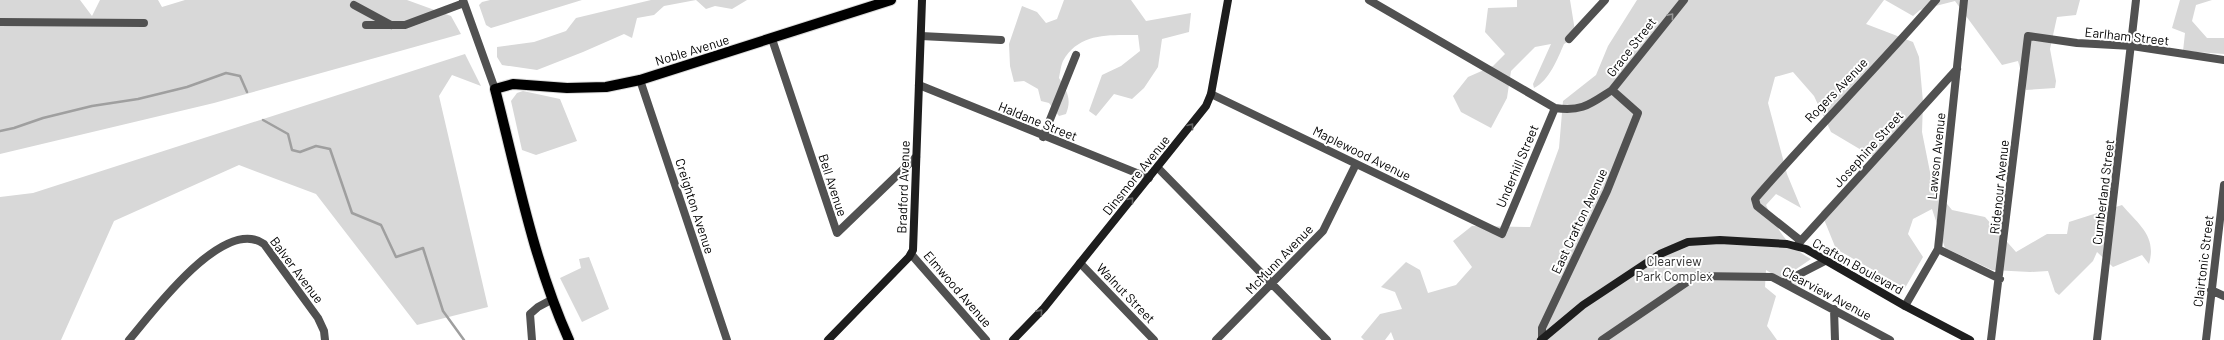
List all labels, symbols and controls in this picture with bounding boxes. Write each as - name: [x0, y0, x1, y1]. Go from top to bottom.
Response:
- one-way arrow: [1666, 13, 1673, 20]
- street label: Grace Street: [1603, 14, 1659, 80]
- street label: Earlham Street: [2084, 24, 2170, 48]
- street label: Noble Avenue: [653, 31, 731, 69]
- street label: Rogers Avenue: [1801, 54, 1871, 126]
- street label: Haldane Street: [996, 98, 1080, 144]
- street label: Josephine Street: [1830, 108, 1906, 190]
- street label: Lawson Avenue: [1923, 112, 1949, 200]
- street label: Maplewood Avenue: [1310, 122, 1414, 184]
- street label: Underhill Street: [1492, 122, 1542, 210]
- one-way arrow: [1186, 124, 1193, 131]
- street label: Dinsmore Avenue: [1099, 132, 1173, 218]
- street label: Cumberland Street: [2089, 138, 2117, 246]
- street label: Ridenour Avenue: [1986, 139, 2012, 235]
- street label: Bradford Avenue: [893, 140, 913, 234]
- street label: Bell Avenue: [815, 152, 851, 218]
- street label: Creighton Avenue: [672, 156, 718, 256]
- street label: East Crafton Avenue: [1548, 166, 1610, 276]
- one-way arrow: [1127, 198, 1134, 205]
- street label: Clairtonic Street: [2189, 214, 2217, 308]
- street label: McMunn Avenue: [1242, 221, 1316, 297]
- street label: Balver Avenue: [267, 234, 327, 307]
- street label: Crafton Boulevard: [1810, 234, 1906, 298]
- street label: Elmwood Avenue: [921, 248, 996, 330]
- park label: Clearview Park Complex: [1636, 253, 1712, 284]
- street label: Walnut Street: [1093, 260, 1159, 326]
- street label: Clearview Avenue: [1780, 263, 1875, 323]
- one-way arrow: [1035, 309, 1043, 317]

